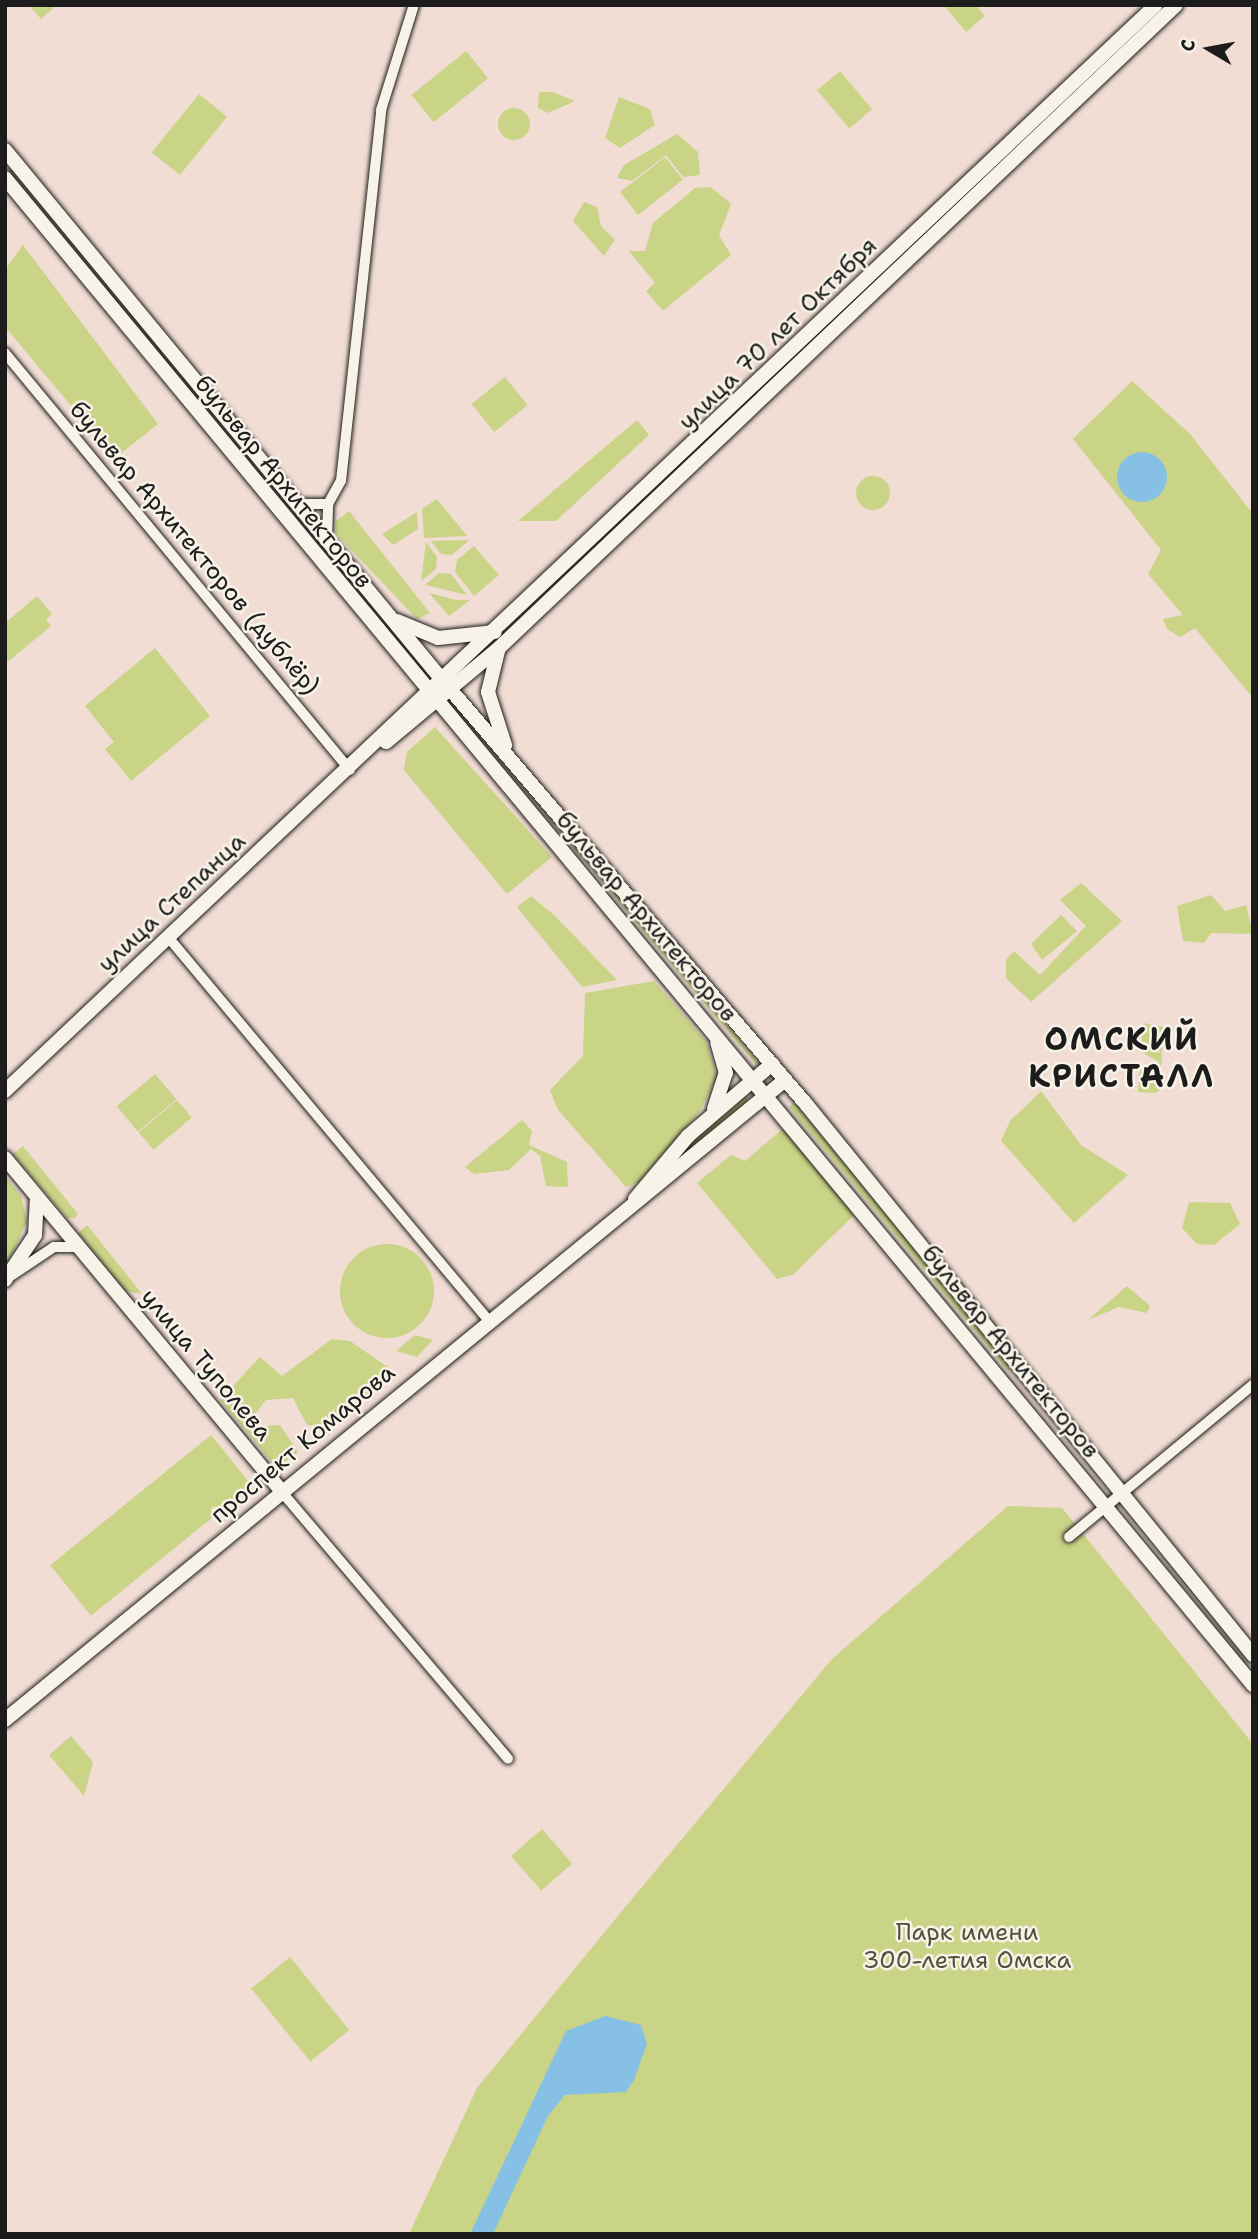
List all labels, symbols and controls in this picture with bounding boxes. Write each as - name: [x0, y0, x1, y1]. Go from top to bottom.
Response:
- north arrow: [1174, 14, 1244, 84]
- text: С: [1175, 37, 1201, 53]
- street label: улица 70 лет Октября: [673, 232, 883, 436]
- street label: бульвар Архитекторов: [188, 370, 378, 594]
- street label: бульвар Архитекторов (дублёр): [63, 396, 325, 700]
- street label: бульвар Архитекторов: [550, 806, 742, 1028]
- street label: улица Степанца: [92, 827, 252, 979]
- district label: ОМСКИЙ КРИСТАЛЛ: [1029, 1021, 1215, 1096]
- street label: бульвар Архитекторов: [915, 1240, 1105, 1464]
- street label: улица Туполева: [134, 1283, 278, 1447]
- street label: проспект Комарова: [205, 1358, 401, 1530]
- park label: Парк имени 300-летия Омска: [863, 1919, 1071, 1975]

